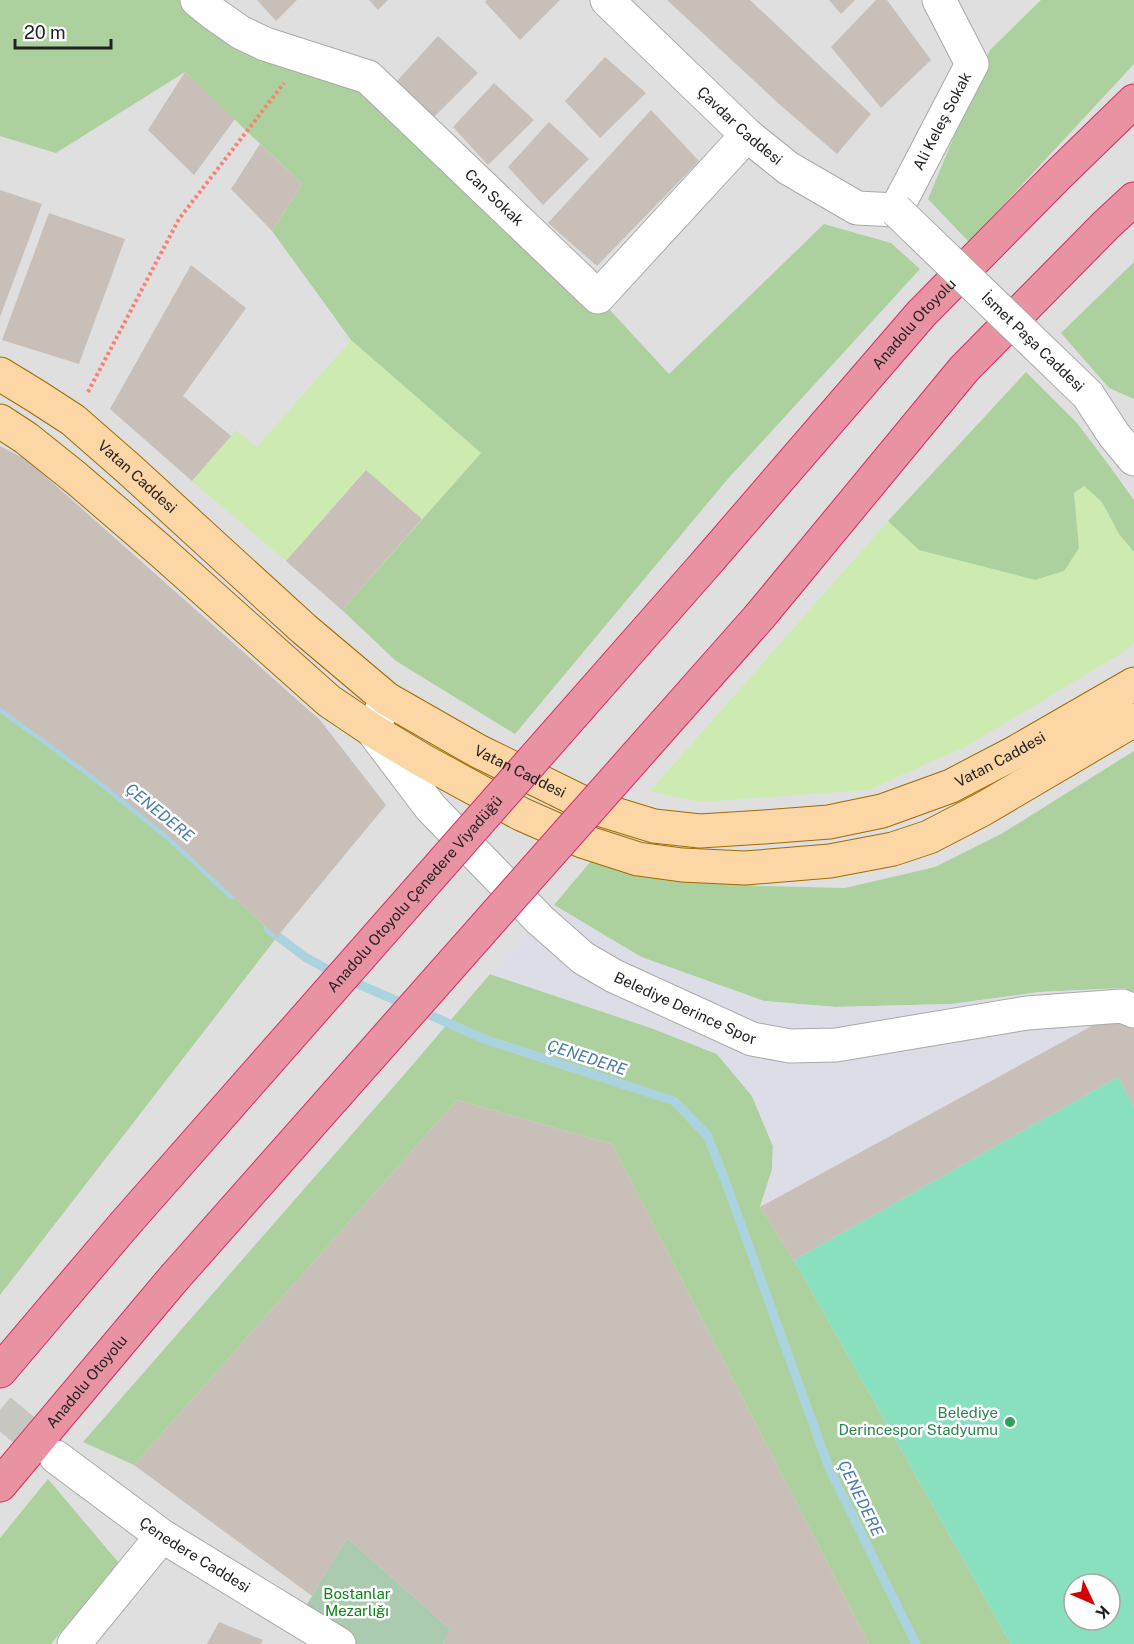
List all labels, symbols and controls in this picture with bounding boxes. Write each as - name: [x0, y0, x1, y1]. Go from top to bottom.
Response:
- scale bar: [15, 12, 111, 50]
- text: 20 m: [24, 22, 66, 43]
- street label: Ali Keleş Sokak: [909, 69, 974, 173]
- street label: Çavdar Caddesi: [694, 83, 786, 168]
- street label: Can Sokak: [462, 165, 527, 229]
- street label: Anadolu Otoyolu: [868, 275, 959, 372]
- street label: İsmet Paşa Caddesi: [978, 287, 1088, 395]
- street label: Vatan Caddesi: [95, 437, 180, 516]
- street label: Vatan Caddesi: [952, 728, 1048, 790]
- street label: Vatan Caddesi: [472, 742, 569, 801]
- water label: ÇENEDERE: [122, 779, 198, 846]
- street label: Anadolu Otoyolu Çenedere Viyadüğü: [324, 792, 506, 996]
- street label: Belediye Derince Spor: [611, 968, 758, 1048]
- water label: ÇENEDERE: [545, 1036, 629, 1079]
- street label: Anadolu Otoyolu: [43, 1331, 130, 1431]
- place label: Belediye Derincespor Stadyumu: [838, 1404, 998, 1438]
- marker: Belediye Derincespor Stadyumu: [1003, 1415, 1017, 1429]
- water label: ÇENEDERE: [834, 1457, 887, 1540]
- street label: Çenedere Caddesi: [136, 1513, 253, 1596]
- north arrow: [1062, 1572, 1122, 1632]
- park label: Bostanlar Mezarlığı: [323, 1585, 391, 1619]
- text: K: [1091, 1601, 1113, 1623]

